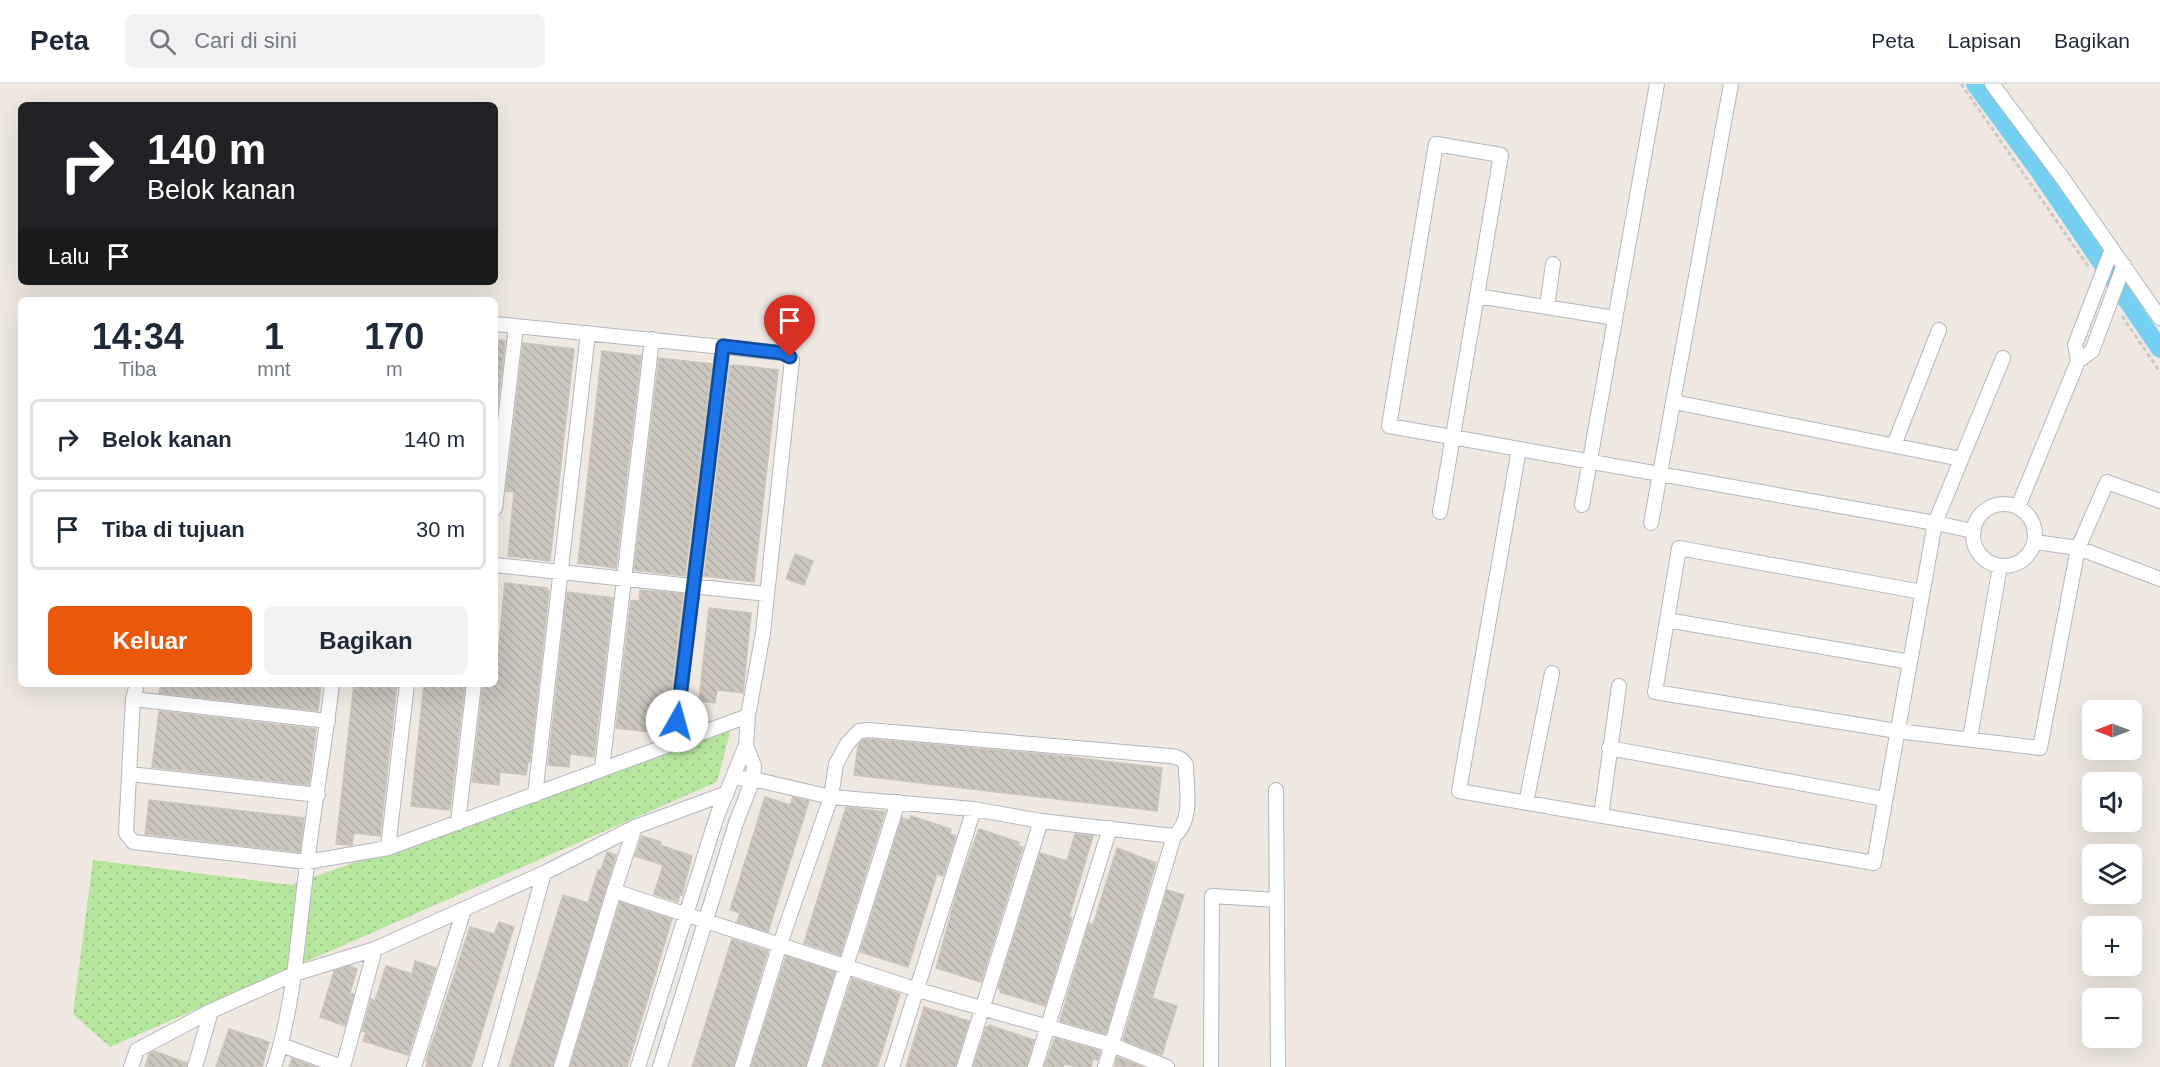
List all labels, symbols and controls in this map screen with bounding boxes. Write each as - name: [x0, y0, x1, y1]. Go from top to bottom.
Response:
- search box: [125, 14, 545, 68]
- text: Peta: [30, 25, 89, 56]
- icon: search: [146, 25, 179, 58]
- text: Cari di sini: [194, 28, 297, 53]
- text: Peta: [1871, 29, 1915, 52]
- text: Lapisan: [1948, 29, 2021, 52]
- text: Bagikan: [2054, 29, 2130, 52]
- icon: right: [48, 126, 126, 204]
- text: 140 m: [147, 126, 266, 173]
- text: Belok kanan: [147, 175, 296, 205]
- icon: arrive: [102, 240, 135, 273]
- text: Lalu: [48, 244, 90, 269]
- pin: [764, 295, 815, 357]
- icon: arrive: [773, 304, 806, 337]
- text: 14:34: [92, 316, 184, 357]
- text: 1: [264, 316, 284, 357]
- text: 170: [364, 316, 424, 357]
- text: Tiba: [119, 358, 157, 380]
- text: mnt: [257, 358, 291, 380]
- text: m: [386, 358, 403, 380]
- icon: right: [51, 423, 84, 456]
- text: Belok kanan: [102, 427, 232, 452]
- text: 140 m: [404, 427, 465, 452]
- icon: arrive: [51, 513, 84, 546]
- text: Tiba di tujuan: [102, 517, 245, 542]
- text: 30 m: [416, 517, 465, 542]
- button: Keluar: [48, 606, 252, 675]
- button: Bagikan: [264, 606, 468, 675]
- position arrow: [645, 689, 709, 753]
- north arrow: [2082, 700, 2142, 760]
- map controls: [2082, 700, 2142, 1048]
- button: sound: [2082, 772, 2142, 832]
- button: layers: [2082, 844, 2142, 904]
- button: +: [2082, 916, 2142, 976]
- button: −: [2082, 988, 2142, 1048]

